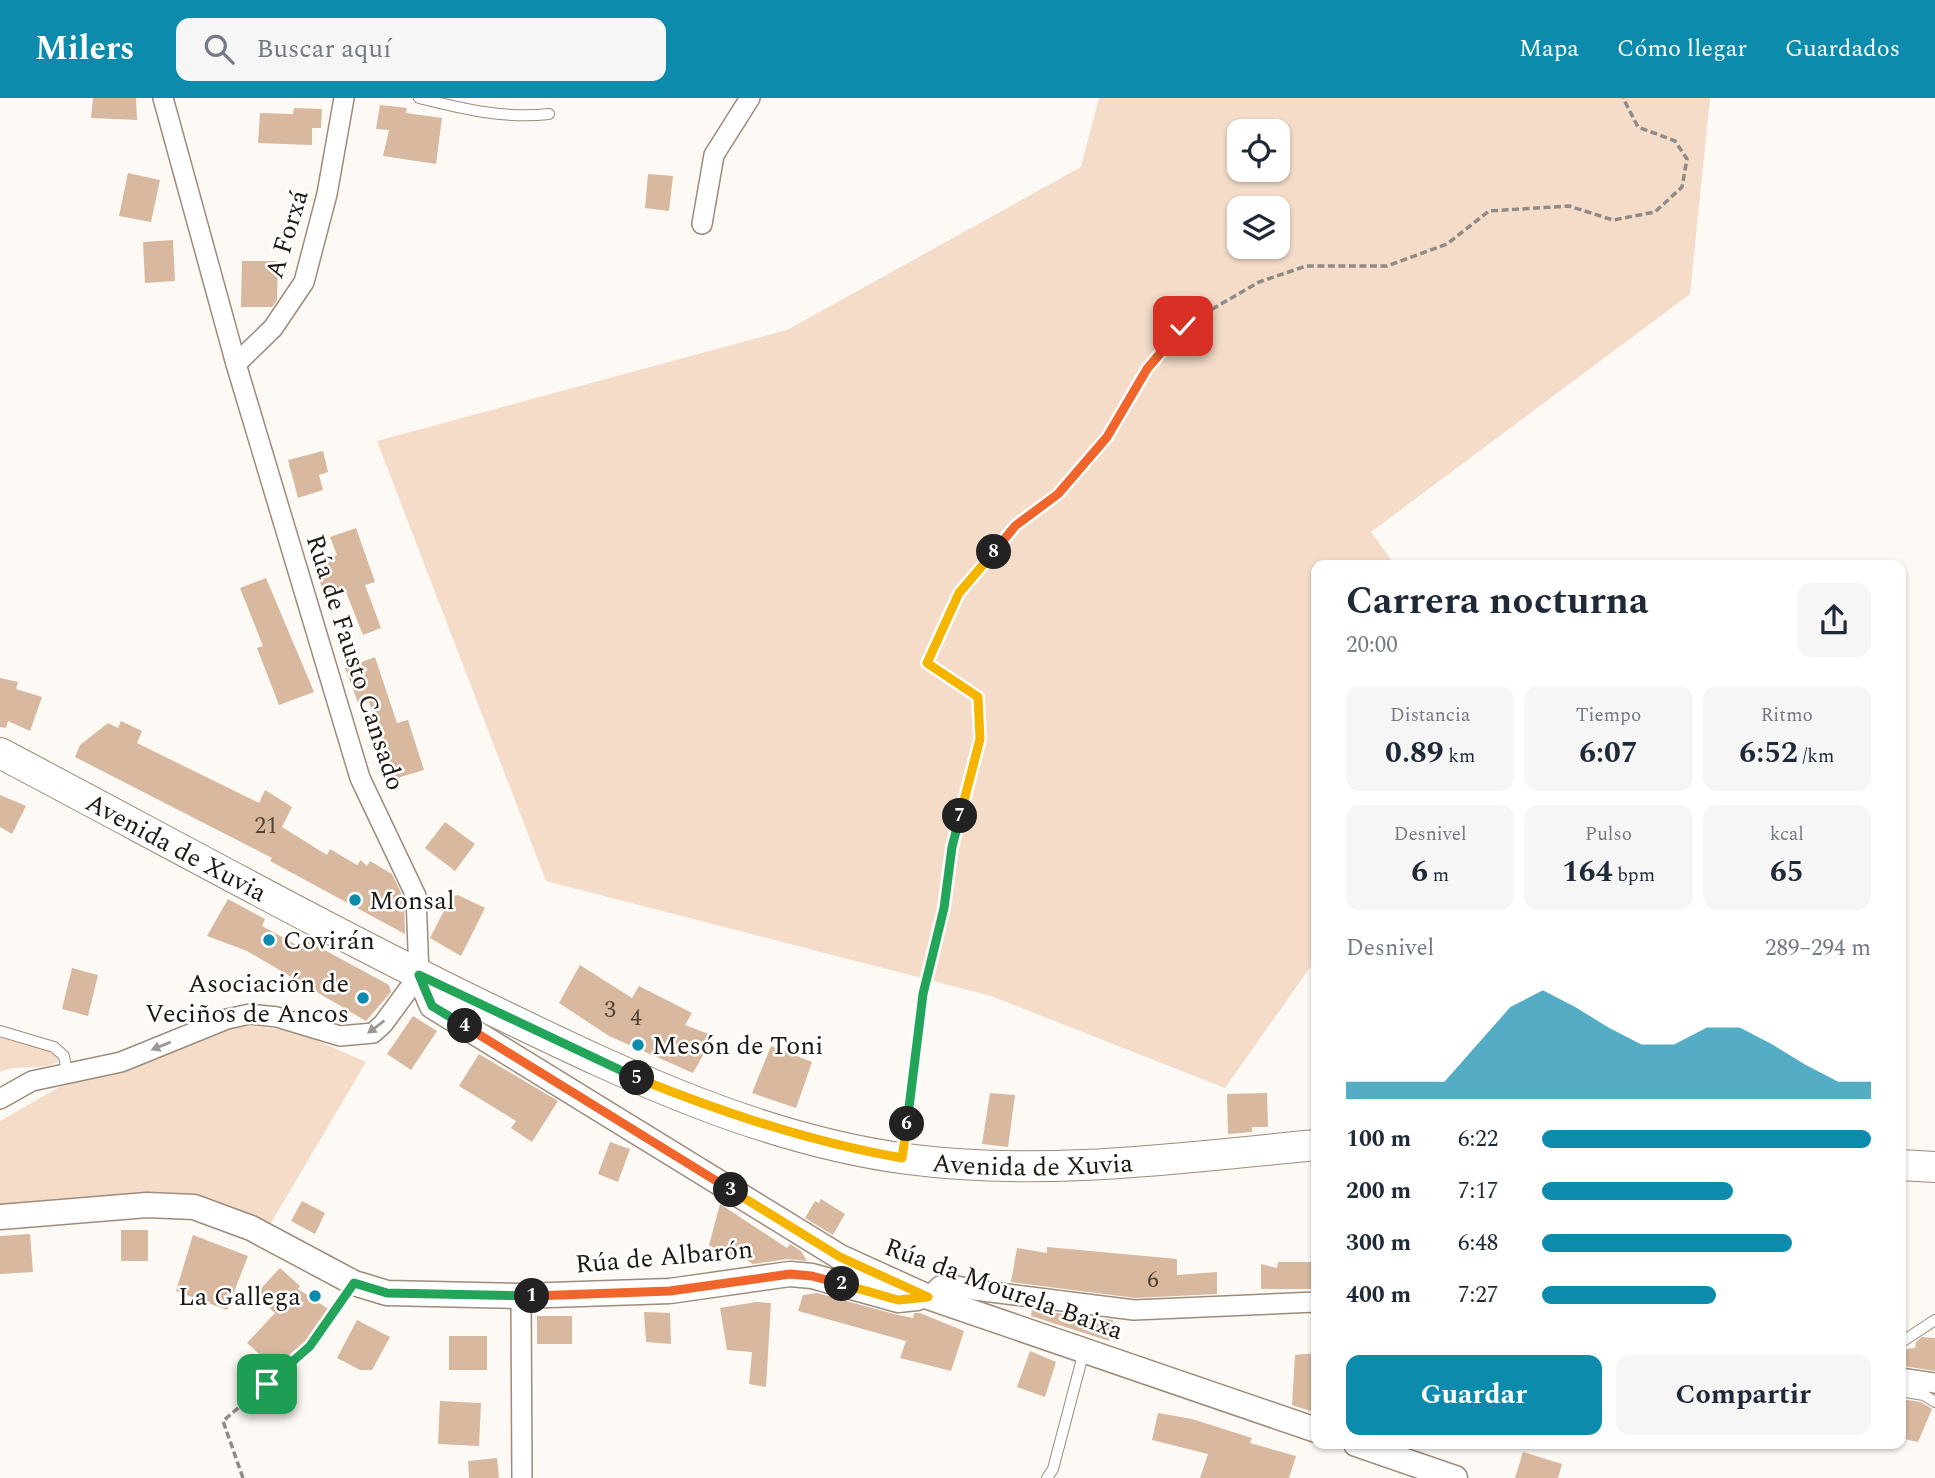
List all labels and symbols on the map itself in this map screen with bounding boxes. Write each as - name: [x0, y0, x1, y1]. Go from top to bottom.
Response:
- street label: A Forxá: [255, 185, 319, 284]
- pin: [1153, 296, 1213, 356]
- street label: Rúa de Fausto Cansado: [295, 529, 415, 796]
- pin: 8: [976, 534, 1012, 570]
- street label: Avenida de Xuvia: [78, 783, 274, 913]
- pin: 7: [942, 798, 978, 834]
- house number: 21: [255, 809, 278, 844]
- place label: Monsal: [369, 881, 455, 921]
- marker: Monsal: [347, 892, 363, 908]
- place label: Covirán: [283, 921, 375, 961]
- marker: Covirán: [261, 932, 277, 948]
- place label: Asociación de Veciños de Ancos: [145, 964, 349, 1034]
- marker: Asociación de Veciños de Ancos: [355, 990, 371, 1006]
- house number: 3: [604, 993, 616, 1028]
- house number: 4: [630, 1001, 642, 1036]
- pin: 4: [448, 1009, 482, 1044]
- one-way arrow: [368, 1020, 386, 1035]
- place label: Mesón de Toni: [652, 1026, 823, 1066]
- marker: Mesón de Toni: [630, 1037, 646, 1053]
- one-way arrow: [150, 1040, 171, 1051]
- pin: 5: [620, 1060, 654, 1096]
- pin: 6: [890, 1107, 925, 1142]
- street label: Avenida de Xuvia: [931, 1143, 1135, 1187]
- pin: 3: [714, 1172, 748, 1208]
- street label: Rúa da Mourela Baixa: [879, 1227, 1129, 1351]
- street label: Rúa de Albarón: [573, 1229, 755, 1285]
- house number: 6: [1147, 1263, 1159, 1298]
- pin: 2: [824, 1266, 860, 1302]
- place label: La Gallega: [178, 1277, 301, 1317]
- pin: 1: [514, 1278, 550, 1314]
- marker: La Gallega: [307, 1288, 323, 1304]
- pin: [237, 1354, 297, 1414]

